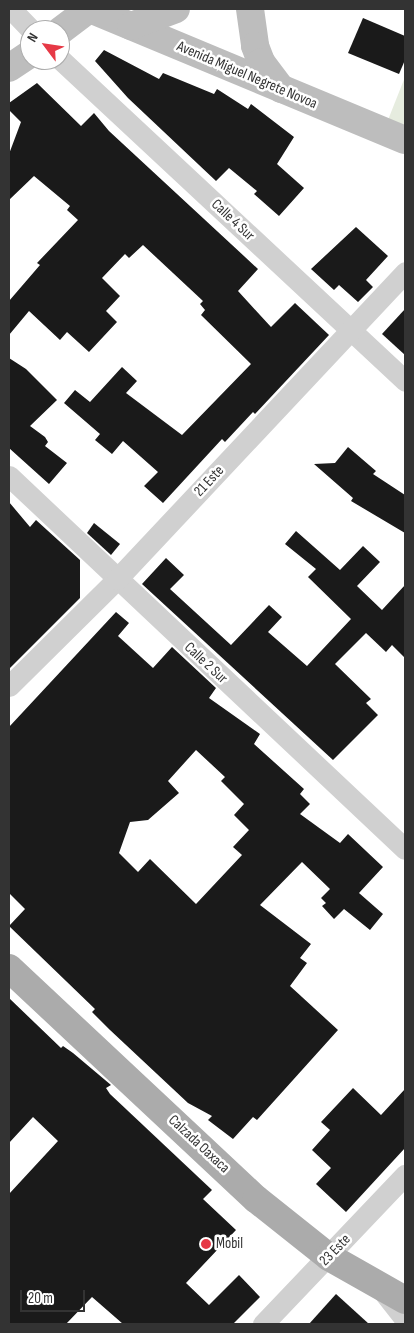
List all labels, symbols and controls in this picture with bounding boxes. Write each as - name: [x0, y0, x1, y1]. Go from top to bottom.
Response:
- north arrow: [20, 20, 70, 70]
- text: N: [23, 30, 42, 45]
- street label: Avenida Miguel Negrete Novoa: [174, 37, 320, 113]
- street label: Calle 4 Sur: [208, 196, 258, 244]
- street label: 21 Este: [190, 462, 228, 500]
- street label: Calle 2 Sur: [181, 639, 231, 687]
- street label: Calzada Oaxaca: [165, 1111, 233, 1177]
- street label: 23 Este: [316, 1230, 354, 1270]
- place label: Mobil: [216, 1235, 243, 1253]
- marker: Mobil: [200, 1238, 212, 1250]
- scale bar: [22, 1280, 88, 1312]
- text: 20 m: [28, 1289, 53, 1308]

